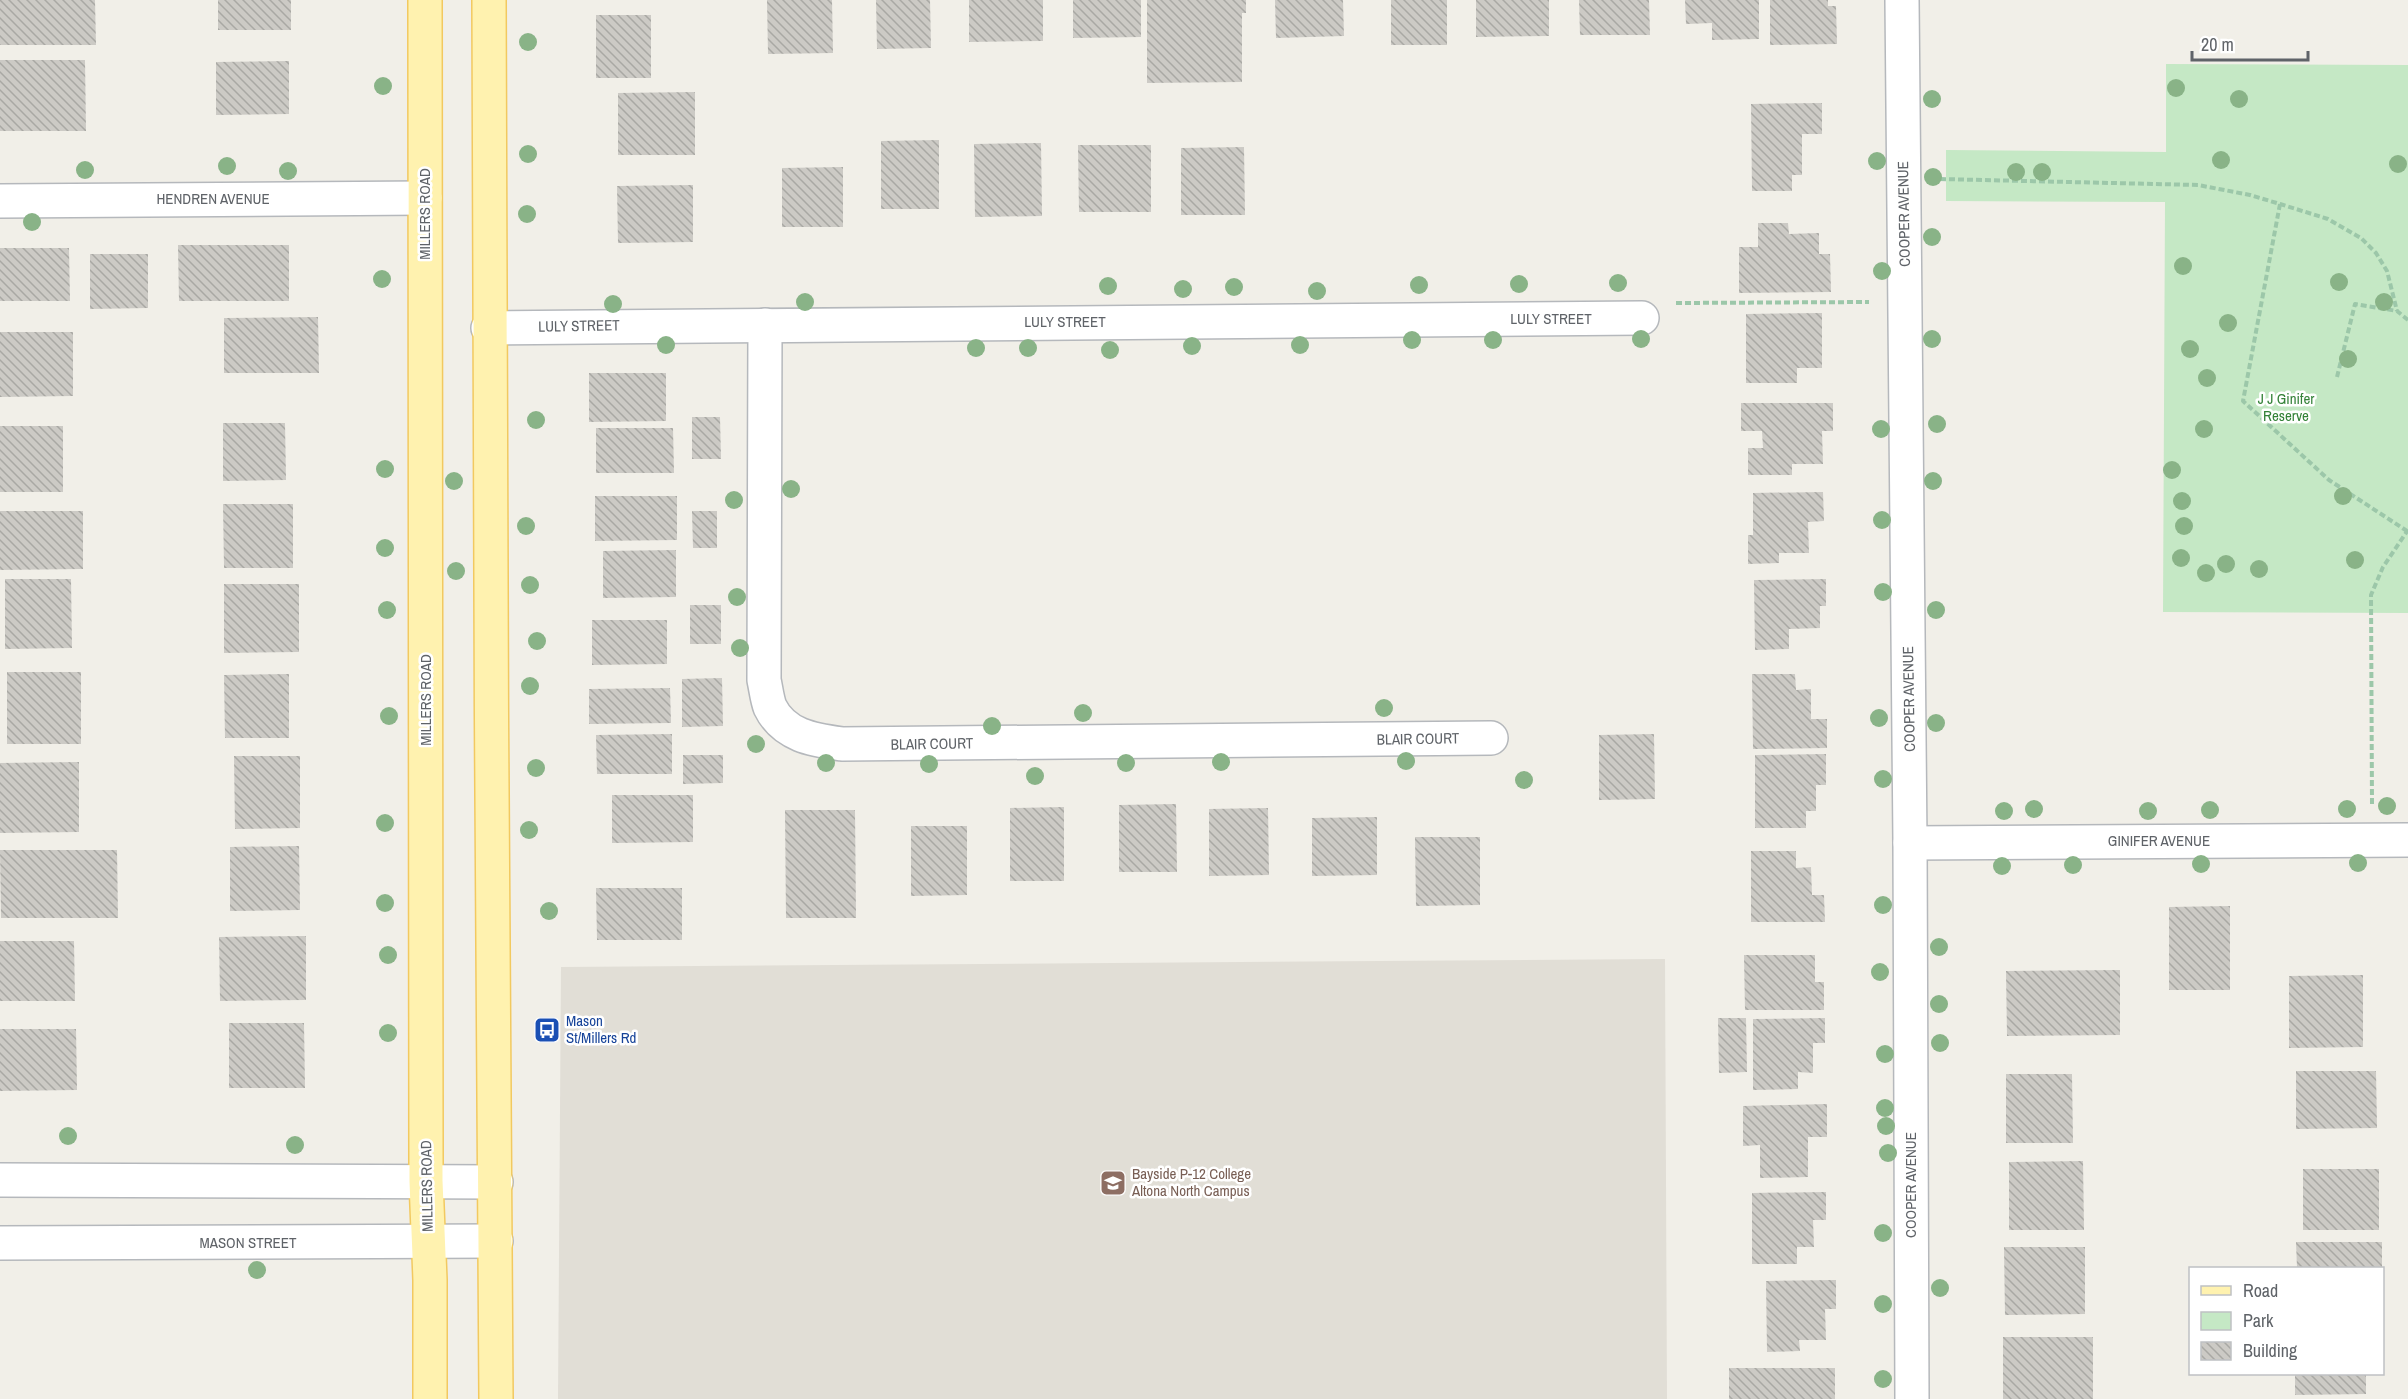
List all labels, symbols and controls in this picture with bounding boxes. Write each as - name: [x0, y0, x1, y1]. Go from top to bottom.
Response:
- scale bar: [2192, 24, 2308, 62]
- text: 20 m: [2201, 32, 2234, 57]
- street label: COOPER AVENUE: [1892, 161, 1915, 267]
- street label: MILLERS ROAD: [414, 168, 435, 260]
- street label: HENDREN AVENUE: [156, 188, 270, 209]
- street label: LULY STREET: [1510, 308, 1592, 329]
- street label: LULY STREET: [1024, 311, 1106, 332]
- street label: LULY STREET: [538, 314, 620, 337]
- park label: J J Ginifer Reserve: [2258, 388, 2314, 426]
- street label: COOPER AVENUE: [1897, 646, 1920, 752]
- street label: MILLERS ROAD: [415, 654, 436, 746]
- street label: BLAIR COURT: [1377, 727, 1460, 750]
- street label: BLAIR COURT: [891, 732, 974, 755]
- street label: GINIFER AVENUE: [2108, 830, 2210, 851]
- place label: Mason St/Millers Rd: [566, 1010, 636, 1048]
- bus stop icon: Mason St/Millers Rd: [532, 1015, 562, 1045]
- street label: COOPER AVENUE: [1900, 1132, 1921, 1238]
- street label: MILLERS ROAD: [415, 1140, 438, 1232]
- place label: Bayside P-12 College Altona North Campus: [1131, 1163, 1251, 1201]
- school or university icon: Bayside P-12 College Altona North Campus: [1098, 1168, 1128, 1198]
- street label: MASON STREET: [199, 1232, 297, 1253]
- legend: [2189, 1267, 2384, 1375]
- text: Road: [2243, 1278, 2278, 1303]
- text: Park: [2243, 1308, 2274, 1333]
- text: Building: [2243, 1338, 2298, 1363]

